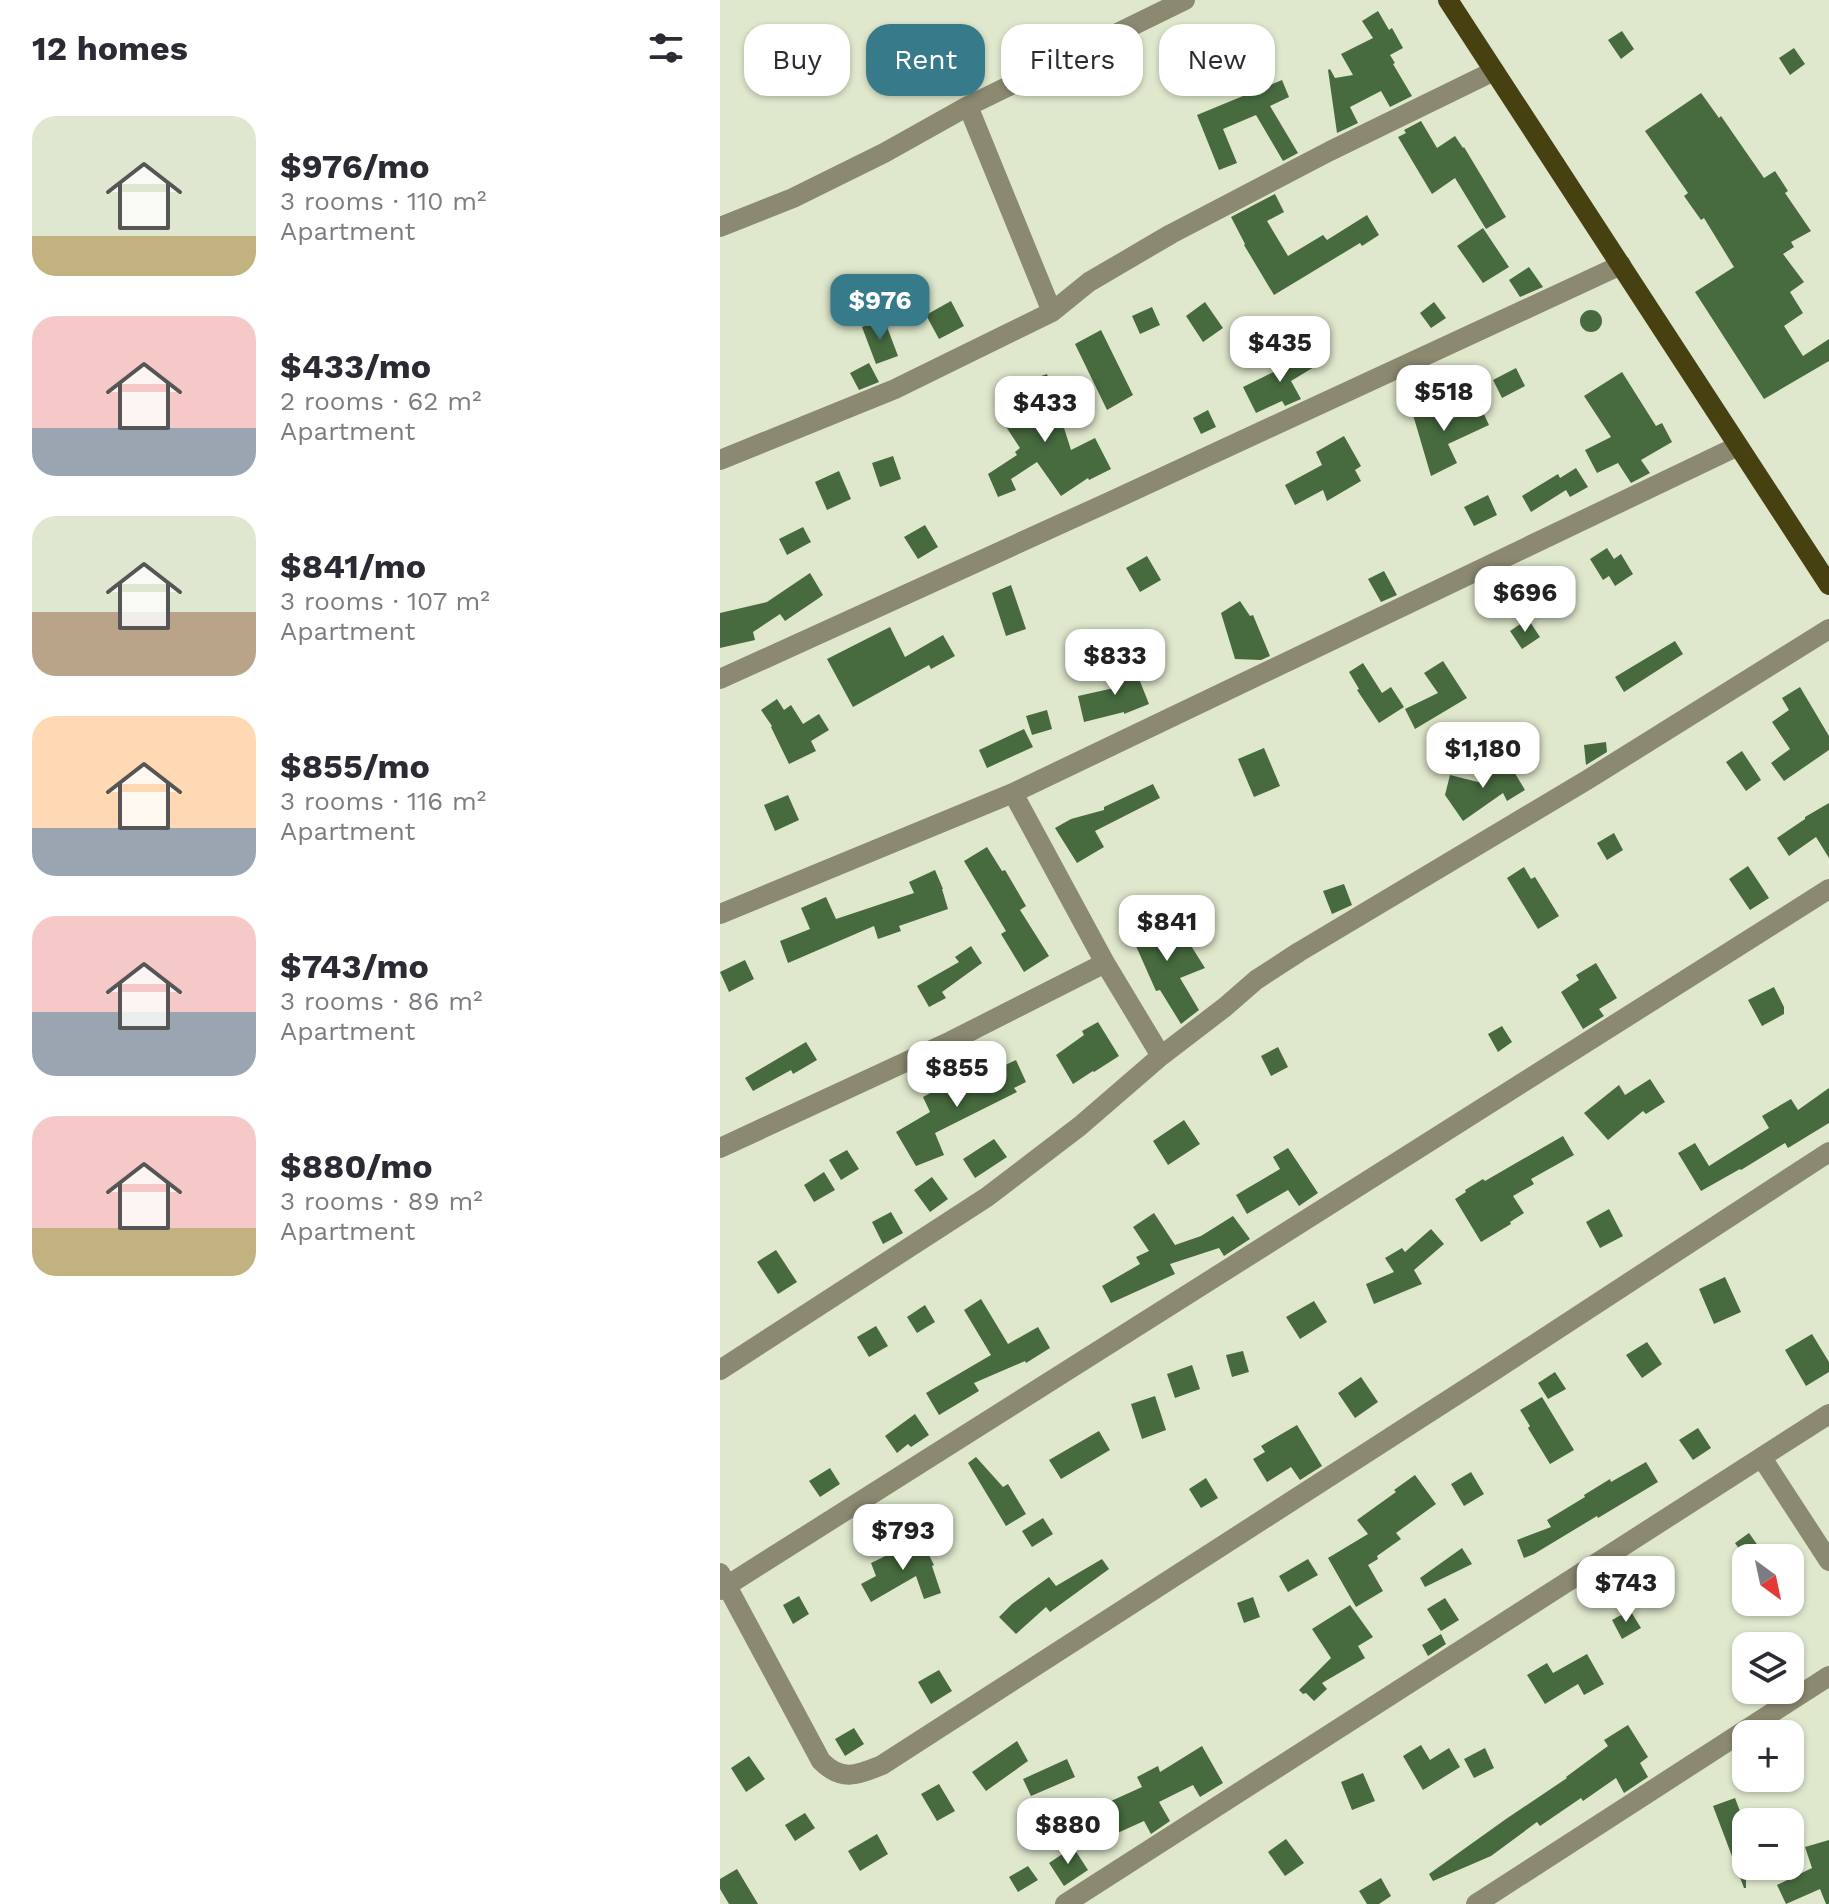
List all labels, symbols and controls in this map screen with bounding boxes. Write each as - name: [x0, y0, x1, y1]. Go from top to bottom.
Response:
- chip: Buy: [744, 24, 850, 96]
- chip: Rent: [866, 24, 985, 96]
- chip: Filters: [1001, 24, 1143, 96]
- chip: New: [1159, 24, 1275, 96]
- icon: filters: [644, 26, 688, 70]
- text: 12 homes: [32, 28, 188, 68]
- text: $976/mo: [280, 146, 430, 186]
- icon: home: [96, 148, 192, 244]
- text: 3 rooms · 110 m²: [280, 186, 487, 216]
- text: Apartment: [280, 216, 416, 246]
- pin: $976: [833, 274, 927, 342]
- text: $976: [848, 285, 912, 315]
- pin: $435: [1233, 316, 1327, 384]
- text: $435: [1248, 327, 1312, 357]
- text: $433/mo: [280, 346, 431, 386]
- icon: home: [96, 348, 192, 444]
- pin: $518: [1397, 365, 1491, 433]
- pin: $433: [998, 376, 1092, 444]
- text: $518: [1414, 376, 1474, 406]
- text: 2 rooms · 62 m²: [280, 386, 482, 416]
- text: $433: [1013, 387, 1077, 417]
- text: Apartment: [280, 416, 416, 446]
- text: $841/mo: [280, 546, 426, 586]
- icon: home: [96, 548, 192, 644]
- pin: $696: [1478, 566, 1572, 634]
- text: $696: [1493, 577, 1557, 607]
- text: 3 rooms · 107 m²: [280, 586, 490, 616]
- text: Apartment: [280, 616, 416, 646]
- pin: $833: [1068, 629, 1162, 697]
- text: $833: [1083, 640, 1147, 670]
- pin: $1,180: [1418, 722, 1548, 790]
- text: $1,180: [1444, 733, 1522, 763]
- text: $855/mo: [280, 746, 430, 786]
- icon: home: [96, 748, 192, 844]
- text: 3 rooms · 116 m²: [280, 786, 486, 816]
- text: Apartment: [280, 816, 416, 846]
- pin: $841: [1120, 895, 1214, 963]
- text: $841: [1137, 906, 1197, 936]
- text: $743/mo: [280, 946, 429, 986]
- icon: home: [96, 948, 192, 1044]
- text: 3 rooms · 86 m²: [280, 986, 482, 1016]
- text: Apartment: [280, 1016, 416, 1046]
- pin: $855: [910, 1041, 1004, 1109]
- text: $855: [925, 1052, 989, 1082]
- text: $880/mo: [280, 1146, 433, 1186]
- icon: home: [96, 1148, 192, 1244]
- text: 3 rooms · 89 m²: [280, 1186, 483, 1216]
- text: Apartment: [280, 1216, 416, 1246]
- pin: $793: [856, 1504, 950, 1572]
- text: $793: [871, 1515, 935, 1545]
- north arrow: [1732, 1544, 1804, 1616]
- map controls: [1732, 1544, 1804, 1880]
- pin: $743: [1579, 1556, 1673, 1624]
- text: $743: [1595, 1567, 1657, 1597]
- button: layers: [1732, 1632, 1804, 1704]
- button: +: [1732, 1720, 1804, 1792]
- pin: $880: [1021, 1798, 1115, 1866]
- button: −: [1732, 1808, 1804, 1880]
- text: $880: [1035, 1809, 1101, 1839]

